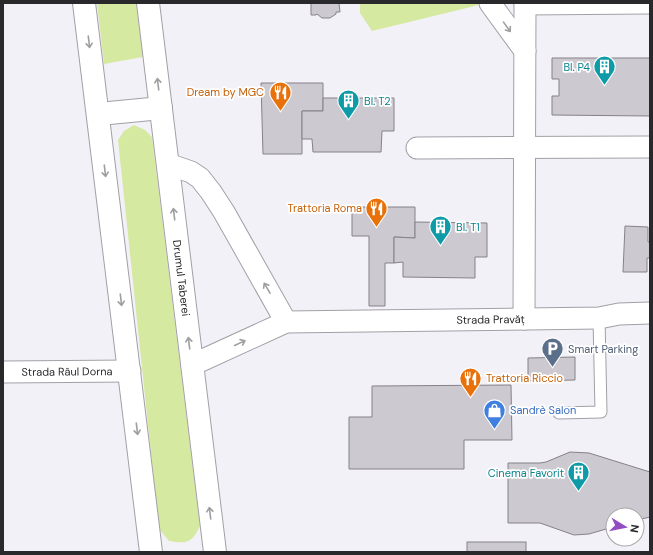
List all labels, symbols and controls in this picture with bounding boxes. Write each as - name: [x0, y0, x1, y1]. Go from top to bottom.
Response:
- one-way arrow: [503, 21, 512, 32]
- one-way arrow: [85, 35, 93, 48]
- building icon: Bl. P4: [592, 54, 618, 87]
- place label: Bl. P4: [563, 60, 590, 74]
- one-way arrow: [155, 78, 162, 91]
- restaurant icon: Dream by MGC: [267, 79, 293, 112]
- place label: Dream by MGC: [187, 85, 264, 99]
- building icon: Bl. T2: [335, 88, 361, 121]
- place label: Bl. T2: [364, 94, 391, 108]
- one-way arrow: [102, 164, 109, 177]
- restaurant icon: Trattoria Roma: [364, 195, 390, 228]
- place label: Trattoria Roma: [287, 201, 362, 215]
- one-way arrow: [170, 207, 178, 220]
- building icon: Bl. T1: [427, 214, 453, 247]
- place label: Bl. T1: [456, 220, 480, 234]
- street label: Drumul Taberei: [170, 239, 193, 317]
- one-way arrow: [262, 282, 270, 294]
- one-way arrow: [117, 293, 125, 306]
- street label: Strada Pravăț: [456, 312, 525, 327]
- parking icon: Smart Parking: [539, 336, 565, 369]
- one-way arrow: [186, 337, 193, 350]
- one-way arrow: [234, 339, 246, 346]
- place label: Smart Parking: [568, 342, 638, 356]
- street label: Strada Râul Dorna: [21, 364, 113, 379]
- restaurant icon: Trattoria Riccio: [458, 365, 484, 398]
- place label: Trattoria Riccio: [486, 371, 563, 385]
- shop icon: Sandrè Salon: [482, 397, 508, 430]
- place label: Sandrè Salon: [510, 403, 576, 417]
- one-way arrow: [133, 422, 141, 435]
- building icon: Cinema Favorit: [566, 460, 592, 493]
- place label: Cinema Favorit: [488, 466, 564, 480]
- one-way arrow: [206, 507, 214, 520]
- north arrow: [605, 507, 645, 547]
- text: N: [627, 524, 642, 534]

